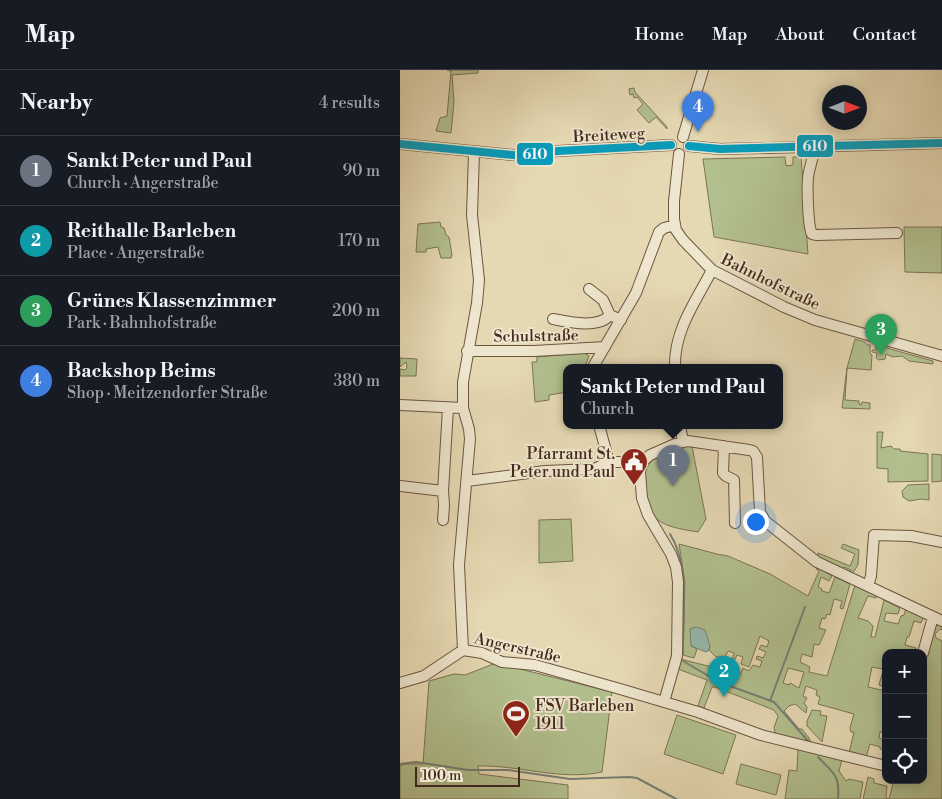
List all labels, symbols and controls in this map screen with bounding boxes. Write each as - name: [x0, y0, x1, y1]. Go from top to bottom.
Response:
- text: Map: [25, 20, 75, 50]
- text: Home: [635, 23, 684, 46]
- text: Map: [712, 23, 748, 46]
- text: About: [776, 23, 825, 46]
- text: Contact: [853, 23, 917, 46]
- north arrow: [822, 85, 867, 130]
- text: Nearby: [20, 90, 93, 116]
- pin: 4: [682, 91, 714, 132]
- text: 4 results: [319, 93, 380, 113]
- street label: Breiteweg: [572, 123, 646, 147]
- line badge: 610: [796, 134, 834, 158]
- text: 610: [803, 138, 827, 156]
- line badge: 610: [516, 142, 554, 166]
- text: 610: [523, 146, 547, 164]
- text: Sankt Peter und Paul: [67, 149, 252, 173]
- text: 1: [32, 161, 40, 181]
- text: 90 m: [342, 161, 380, 181]
- text: Church · Angerstraße: [67, 173, 219, 193]
- text: Reithalle Barleben: [67, 219, 236, 243]
- text: 2: [31, 231, 41, 251]
- text: 170 m: [338, 231, 380, 251]
- text: Place · Angerstraße: [67, 243, 205, 263]
- street label: Bahnhofstraße: [717, 249, 823, 314]
- text: Grünes Klassenzimmer: [67, 289, 276, 313]
- text: 3: [31, 301, 41, 321]
- text: 200 m: [332, 301, 380, 321]
- text: Park · Bahnhofstraße: [67, 313, 217, 333]
- pin: 3: [865, 314, 897, 355]
- street label: Schulstraße: [493, 325, 579, 347]
- text: Backshop Beims: [67, 359, 216, 383]
- popup: [563, 364, 783, 429]
- text: 4: [31, 371, 41, 391]
- text: 380 m: [333, 371, 380, 391]
- text: Sankt Peter und Paul: [580, 375, 766, 399]
- text: Shop · Meitzendorfer Straße: [67, 383, 267, 403]
- text: Church: [580, 399, 634, 419]
- place label: Pfarramt St. Peter und Paul: [510, 444, 615, 482]
- pin: 1: [657, 445, 689, 486]
- public building icon: Pfarramt St. Peter und Paul: [619, 447, 649, 486]
- your location: [743, 509, 769, 535]
- street label: Angerstraße: [471, 628, 563, 668]
- map controls: [882, 649, 927, 784]
- button: +: [882, 649, 927, 694]
- pin: 2: [708, 656, 740, 697]
- button: −: [882, 694, 927, 739]
- place label: FSV Barleben 1911: [535, 696, 635, 734]
- sports icon: FSV Barleben 1911: [501, 699, 531, 738]
- button: locate: [882, 739, 927, 784]
- scale bar: [415, 764, 520, 787]
- text: 100 m: [422, 767, 461, 785]

